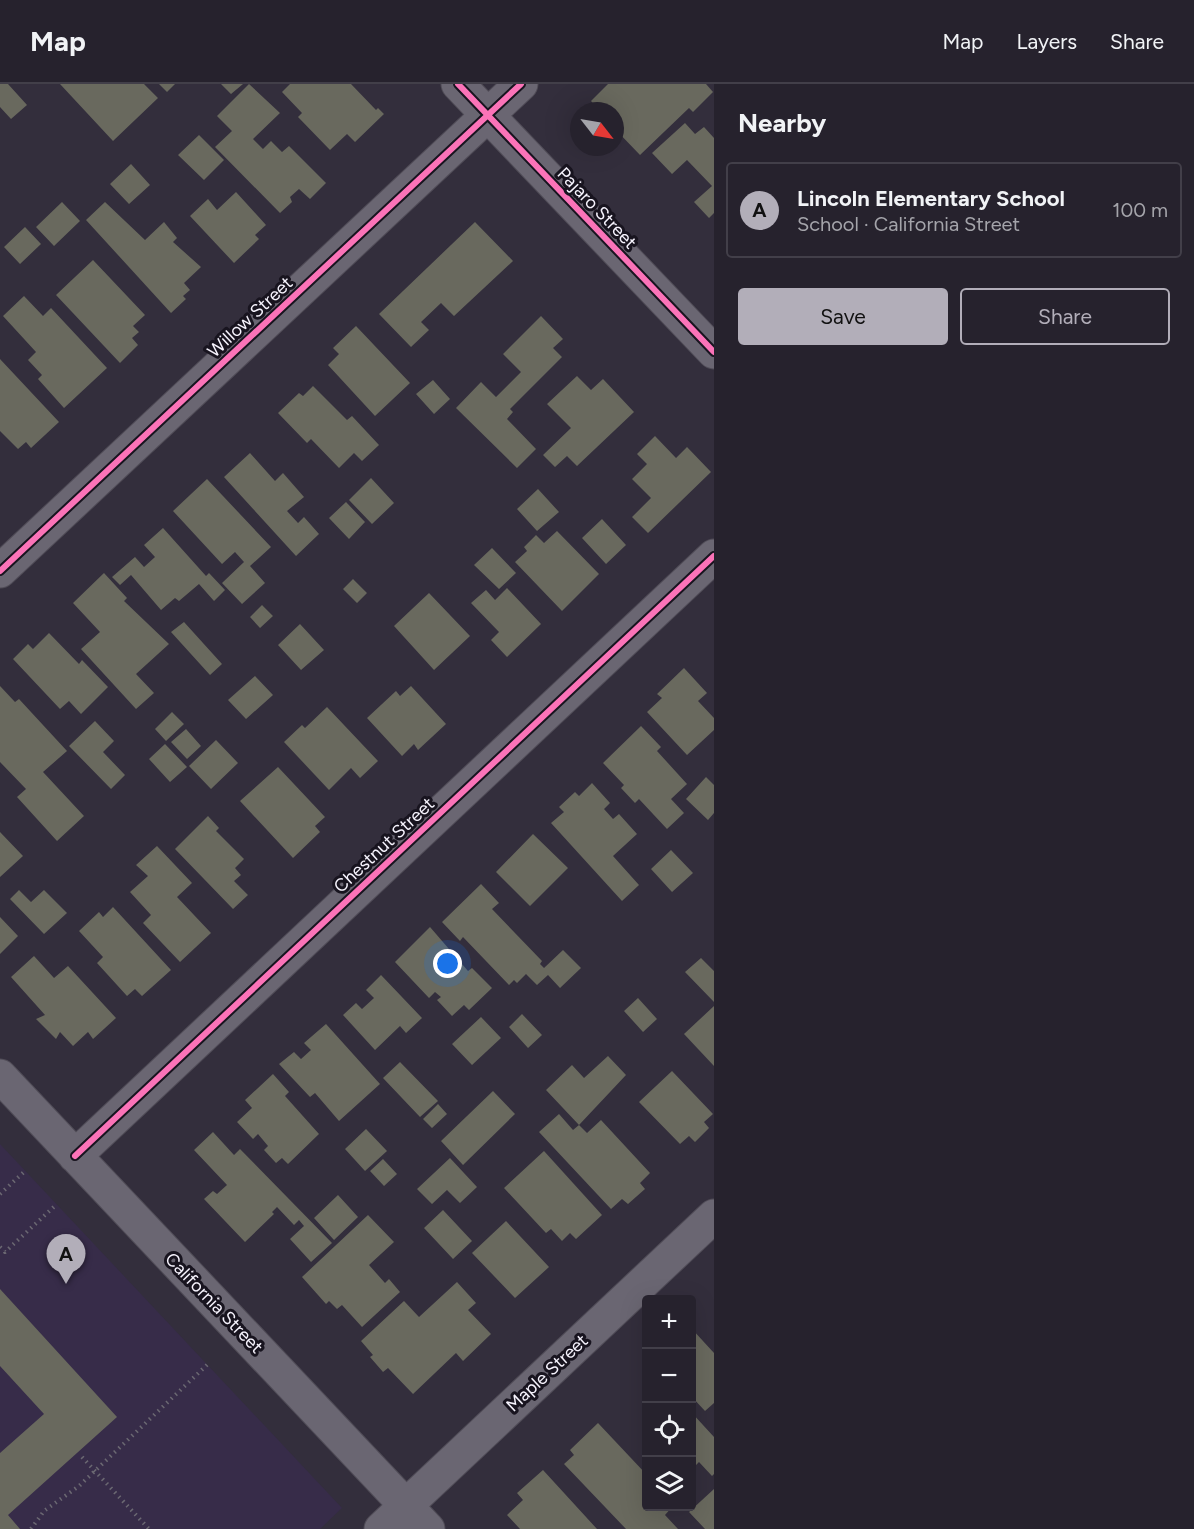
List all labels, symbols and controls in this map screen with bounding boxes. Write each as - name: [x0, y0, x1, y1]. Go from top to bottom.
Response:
- text: Map: [30, 24, 86, 58]
- text: Map: [943, 29, 983, 54]
- text: Layers: [1016, 29, 1077, 54]
- text: Share: [1110, 29, 1164, 54]
- north arrow: [570, 102, 624, 156]
- text: Nearby: [738, 107, 826, 139]
- street label: Pajaro Street: [553, 163, 641, 253]
- text: Lincoln Elementary School: [797, 185, 1065, 212]
- text: A: [752, 198, 767, 222]
- text: 100 m: [1112, 198, 1168, 222]
- text: School · California Street: [797, 212, 1020, 236]
- street label: Willow Street: [203, 272, 297, 362]
- button: Save: [738, 288, 948, 345]
- button: Share: [960, 288, 1170, 345]
- street label: Chestnut Street: [329, 793, 439, 897]
- your location: [433, 949, 462, 978]
- pin: A: [46, 1234, 86, 1284]
- street label: California Street: [160, 1248, 268, 1358]
- map controls: [642, 1295, 696, 1511]
- button: +: [642, 1295, 696, 1349]
- street label: Maple Street: [502, 1329, 593, 1416]
- button: −: [642, 1349, 696, 1403]
- button: locate: [642, 1403, 696, 1457]
- button: layers: [642, 1457, 696, 1511]

